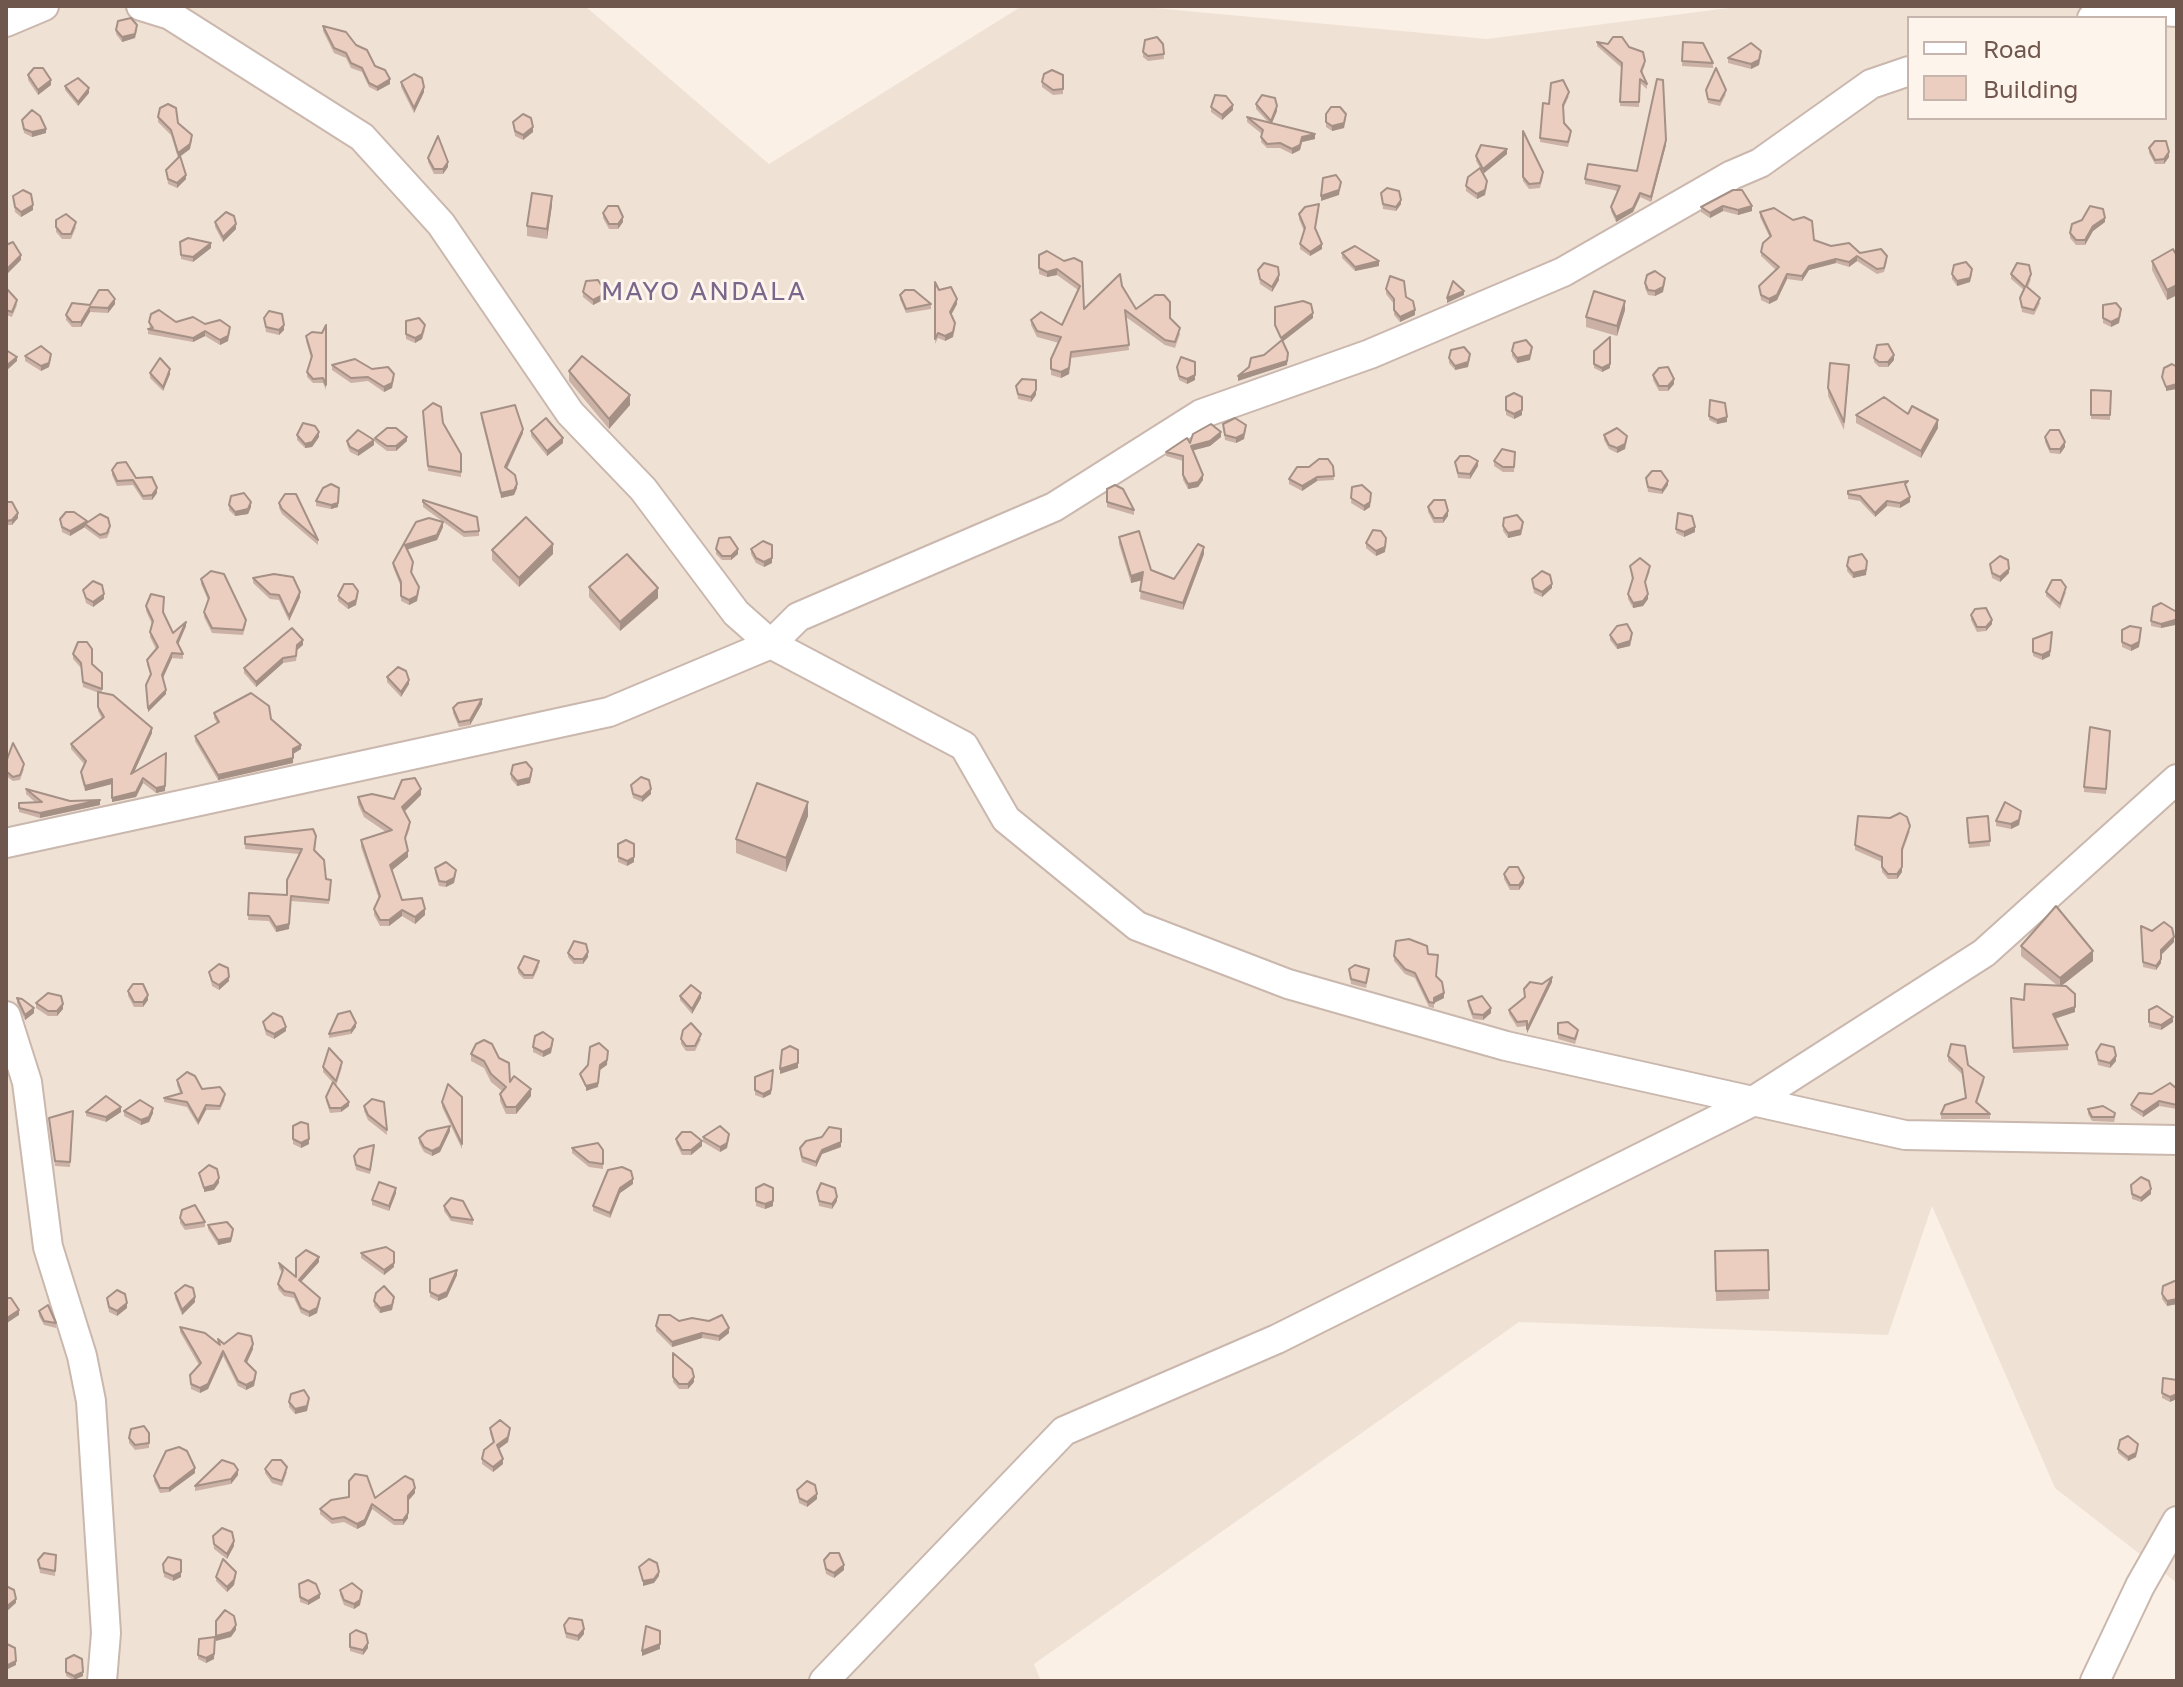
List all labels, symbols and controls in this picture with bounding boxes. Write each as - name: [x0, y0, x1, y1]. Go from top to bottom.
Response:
- legend: [1907, 16, 2167, 120]
- text: Road: [1983, 34, 2042, 63]
- text: Building: [1983, 74, 2078, 103]
- district label: MAYO ANDALA: [601, 276, 807, 308]

